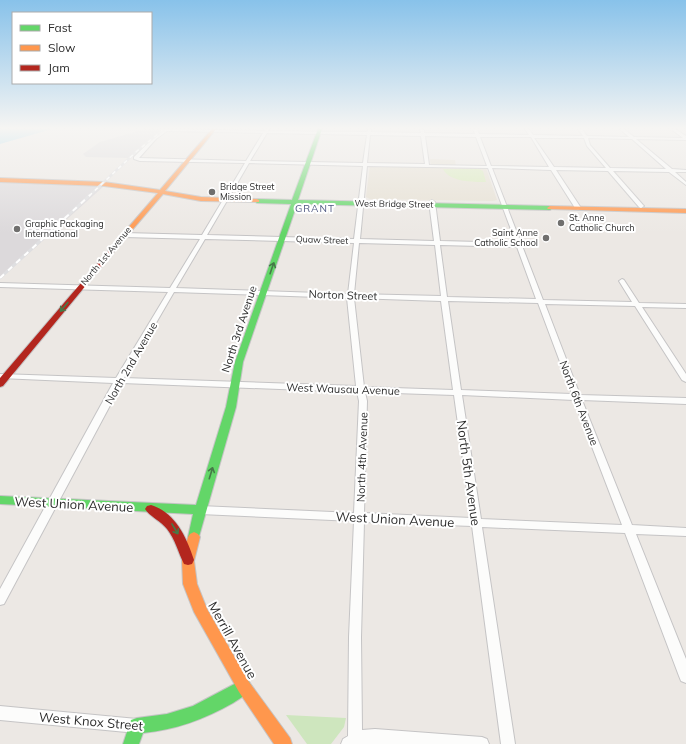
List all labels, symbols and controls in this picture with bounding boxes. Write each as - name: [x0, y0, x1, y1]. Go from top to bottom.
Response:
- legend: [12, 12, 152, 84]
- text: Fast: [48, 20, 72, 35]
- text: Slow: [48, 40, 76, 55]
- text: Jam: [48, 60, 70, 75]
- place label: Bridge Street Mission: [220, 181, 275, 202]
- marker: Bridge Street Mission: [207, 187, 217, 197]
- street label: West Bridge Street: [355, 197, 433, 210]
- district label: GRANT: [295, 202, 335, 215]
- place label: St. Anne Catholic Church: [569, 212, 635, 233]
- place label: Graphic Packaging International: [25, 218, 104, 239]
- marker: St. Anne Catholic Church: [556, 218, 566, 228]
- marker: Graphic Packaging International: [12, 224, 22, 234]
- street label: North 1st Avenue: [78, 224, 133, 287]
- place label: Saint Anne Catholic School: [474, 227, 538, 248]
- street label: Quaw Street: [296, 233, 348, 246]
- marker: Saint Anne Catholic School: [541, 233, 551, 243]
- one-way arrow: [269, 261, 276, 274]
- street label: North 3rd Avenue: [218, 284, 260, 374]
- street label: Norton Street: [308, 287, 378, 303]
- one-way arrow: [59, 302, 68, 313]
- street label: North 2nd Avenue: [102, 319, 160, 407]
- street label: North 6th Avenue: [556, 358, 602, 448]
- street label: West Wausau Avenue: [286, 380, 400, 398]
- street label: North 4th Avenue: [353, 412, 371, 502]
- street label: North 5th Avenue: [454, 419, 484, 527]
- one-way arrow: [208, 467, 216, 479]
- street label: West Union Avenue: [14, 493, 134, 515]
- street label: West Union Avenue: [335, 508, 455, 530]
- one-way arrow: [171, 523, 179, 535]
- street label: Merrill Avenue: [205, 599, 261, 681]
- street label: West Knox Street: [38, 708, 144, 734]

